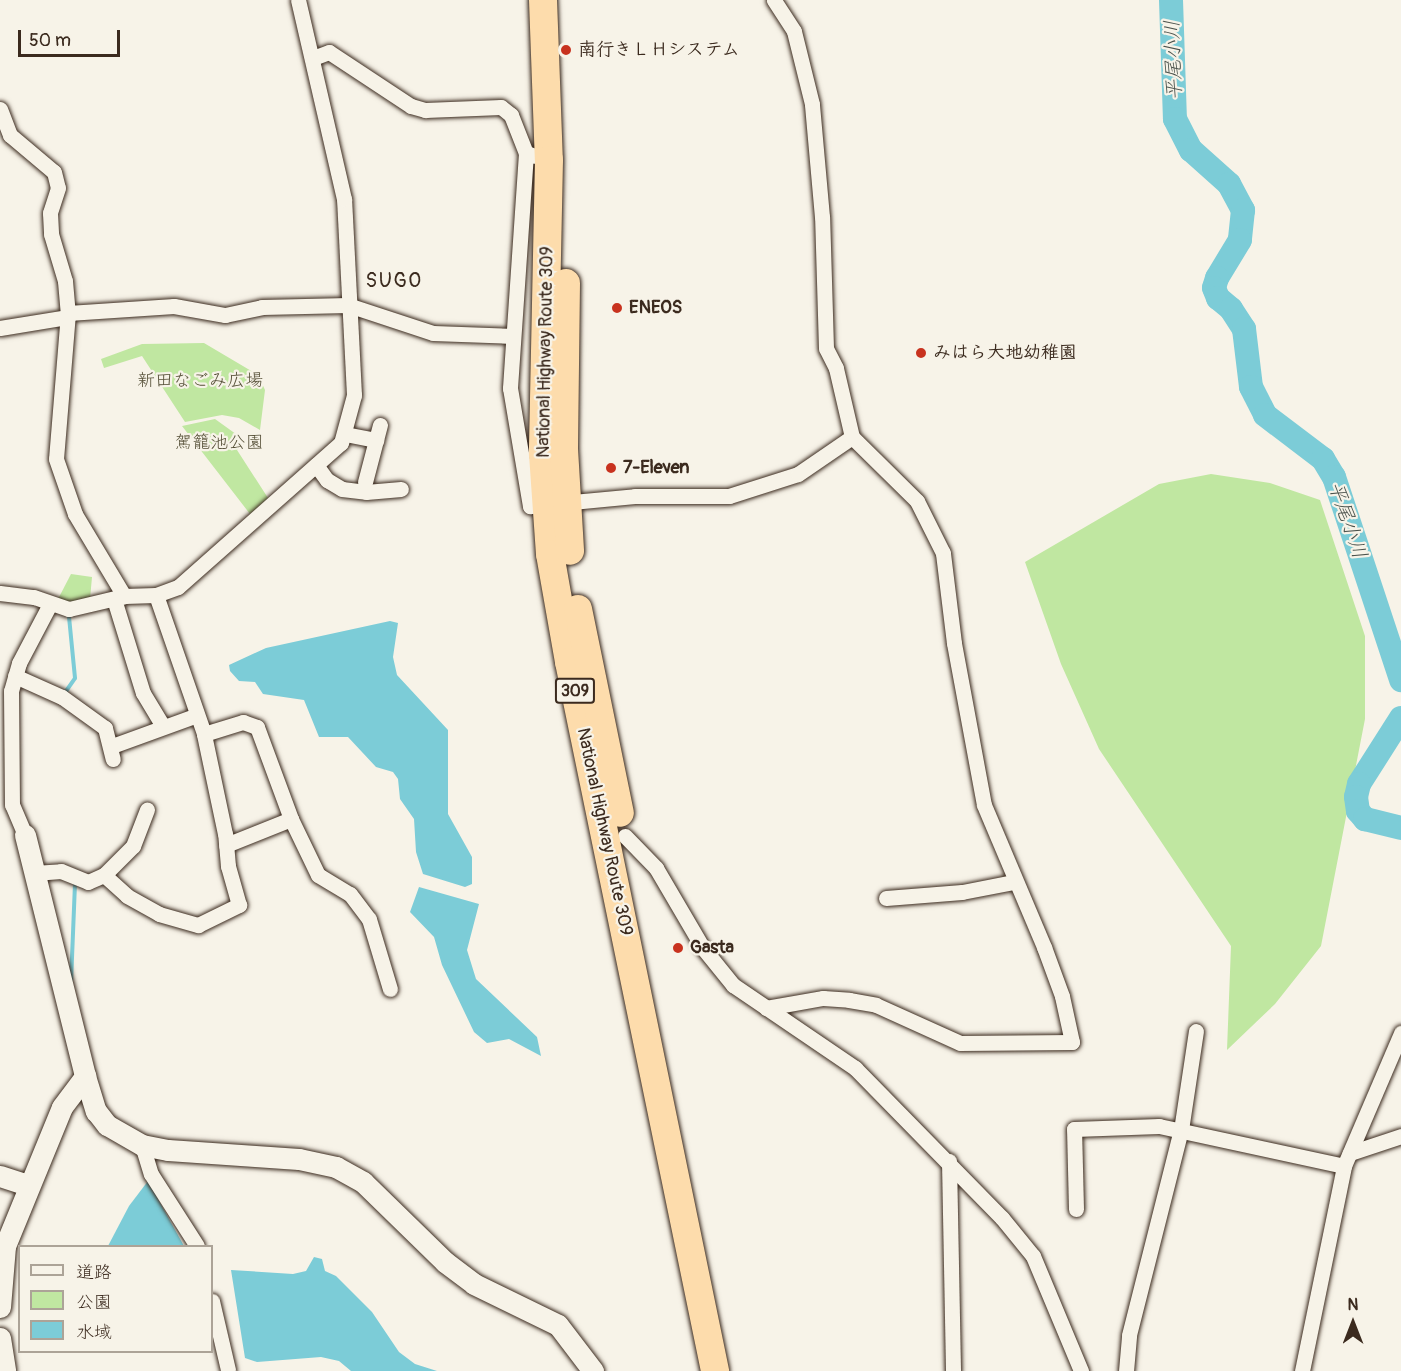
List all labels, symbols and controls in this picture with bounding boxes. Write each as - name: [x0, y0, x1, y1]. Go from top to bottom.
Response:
- scale bar: [21, 18, 123, 56]
- water label: 平尾小川: [1160, 20, 1186, 100]
- text: 50 m: [29, 29, 71, 52]
- place label: 南行きＬＨシステム: [578, 39, 740, 61]
- marker: 南行きＬＨシステム: [559, 43, 573, 57]
- street label: National Highway Route 309: [533, 246, 559, 458]
- district label: SUGO: [366, 268, 422, 292]
- place label: ENEOS: [629, 297, 682, 319]
- marker: ENEOS: [610, 301, 624, 315]
- place label: みはら大地幼稚園: [933, 342, 1077, 364]
- marker: みはら大地幼稚園: [914, 346, 928, 360]
- park label: 新田なごみ広場: [137, 370, 263, 392]
- park label: 駕籠池公園: [174, 432, 264, 454]
- place label: 7-Eleven: [623, 457, 690, 479]
- marker: 7-Eleven: [604, 461, 618, 475]
- water label: 平尾小川: [1324, 478, 1372, 562]
- road number: 309: [554, 678, 596, 704]
- street label: National Highway Route 309: [571, 726, 637, 938]
- place label: Gasta: [690, 937, 734, 959]
- marker: Gasta: [671, 941, 685, 955]
- legend: [18, 1245, 213, 1353]
- text: 道路: [76, 1261, 112, 1284]
- text: 公園: [76, 1291, 112, 1314]
- north arrow: [1323, 1293, 1383, 1353]
- text: N: [1348, 1295, 1358, 1315]
- text: 水域: [76, 1321, 112, 1344]

